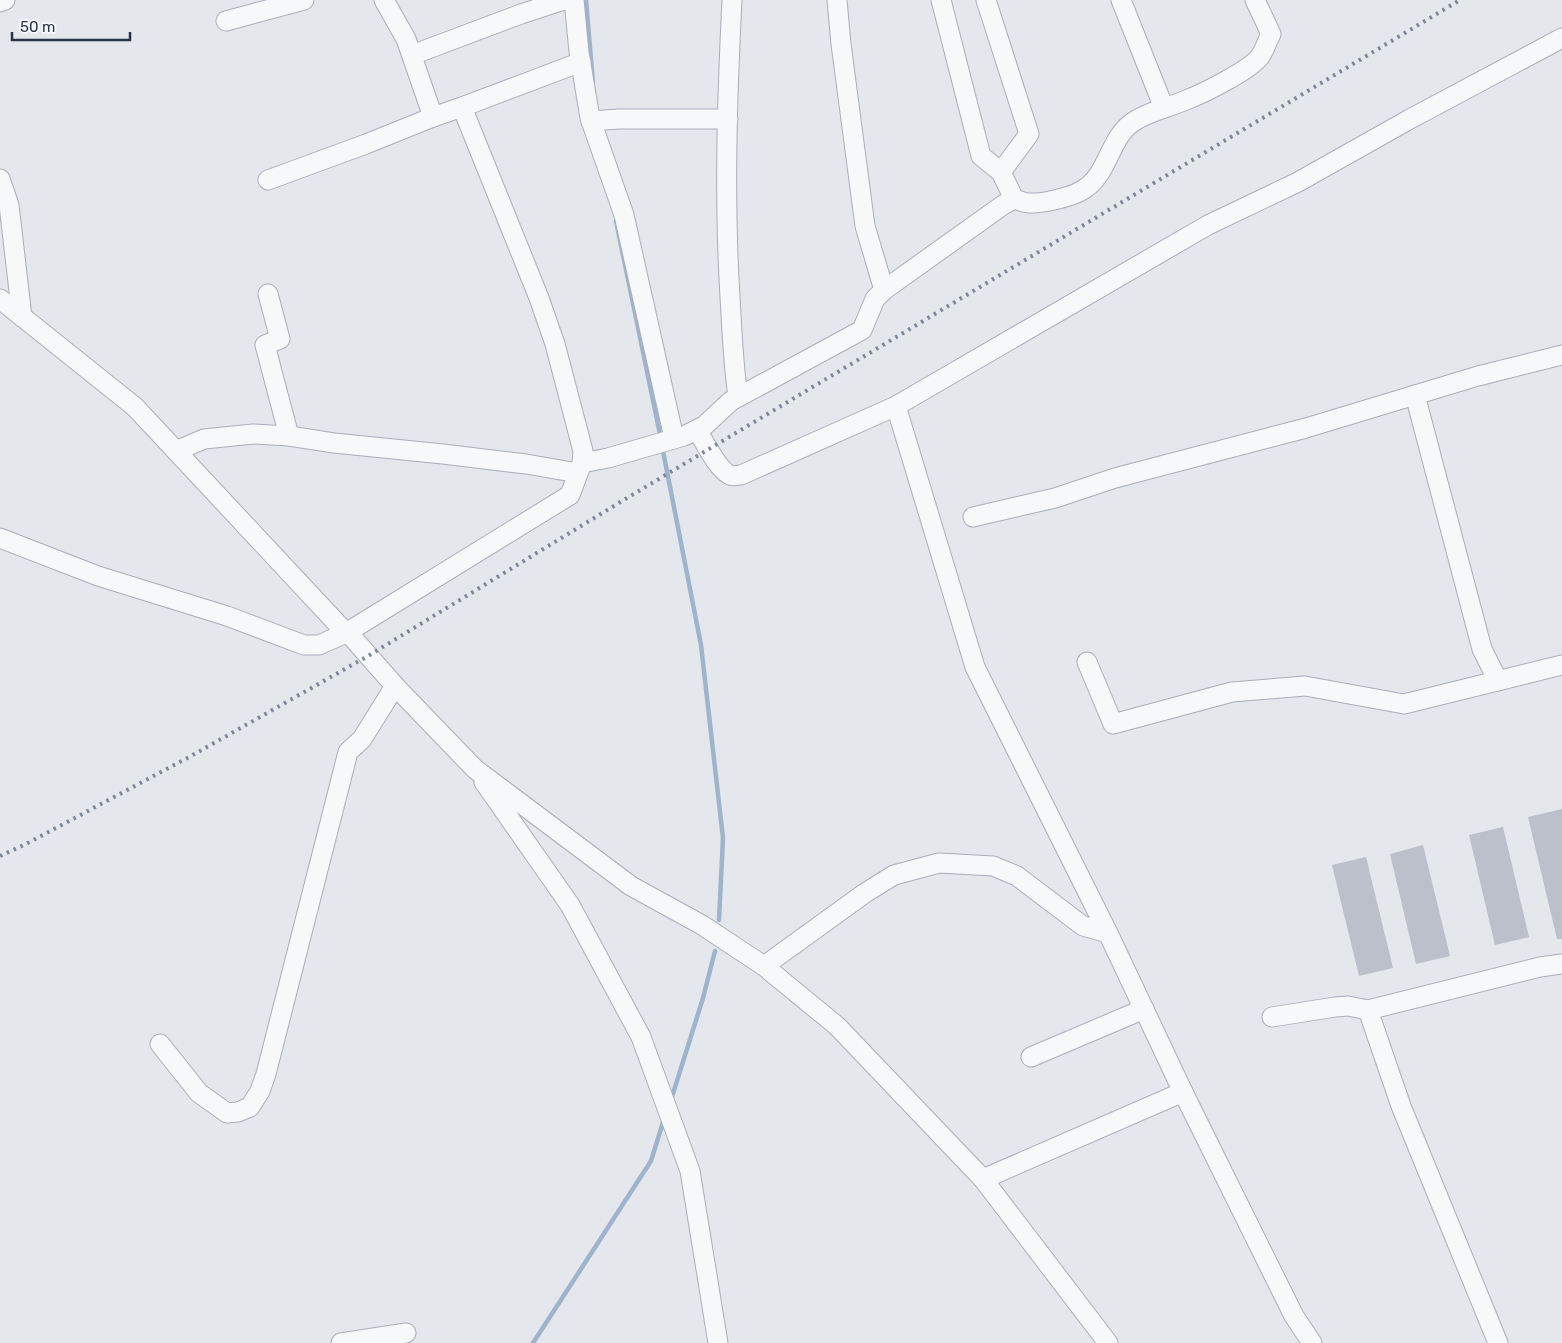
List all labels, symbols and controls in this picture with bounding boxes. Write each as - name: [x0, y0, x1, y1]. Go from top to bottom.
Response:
- scale bar: [12, 10, 130, 42]
- text: 50 m: [20, 18, 55, 36]

